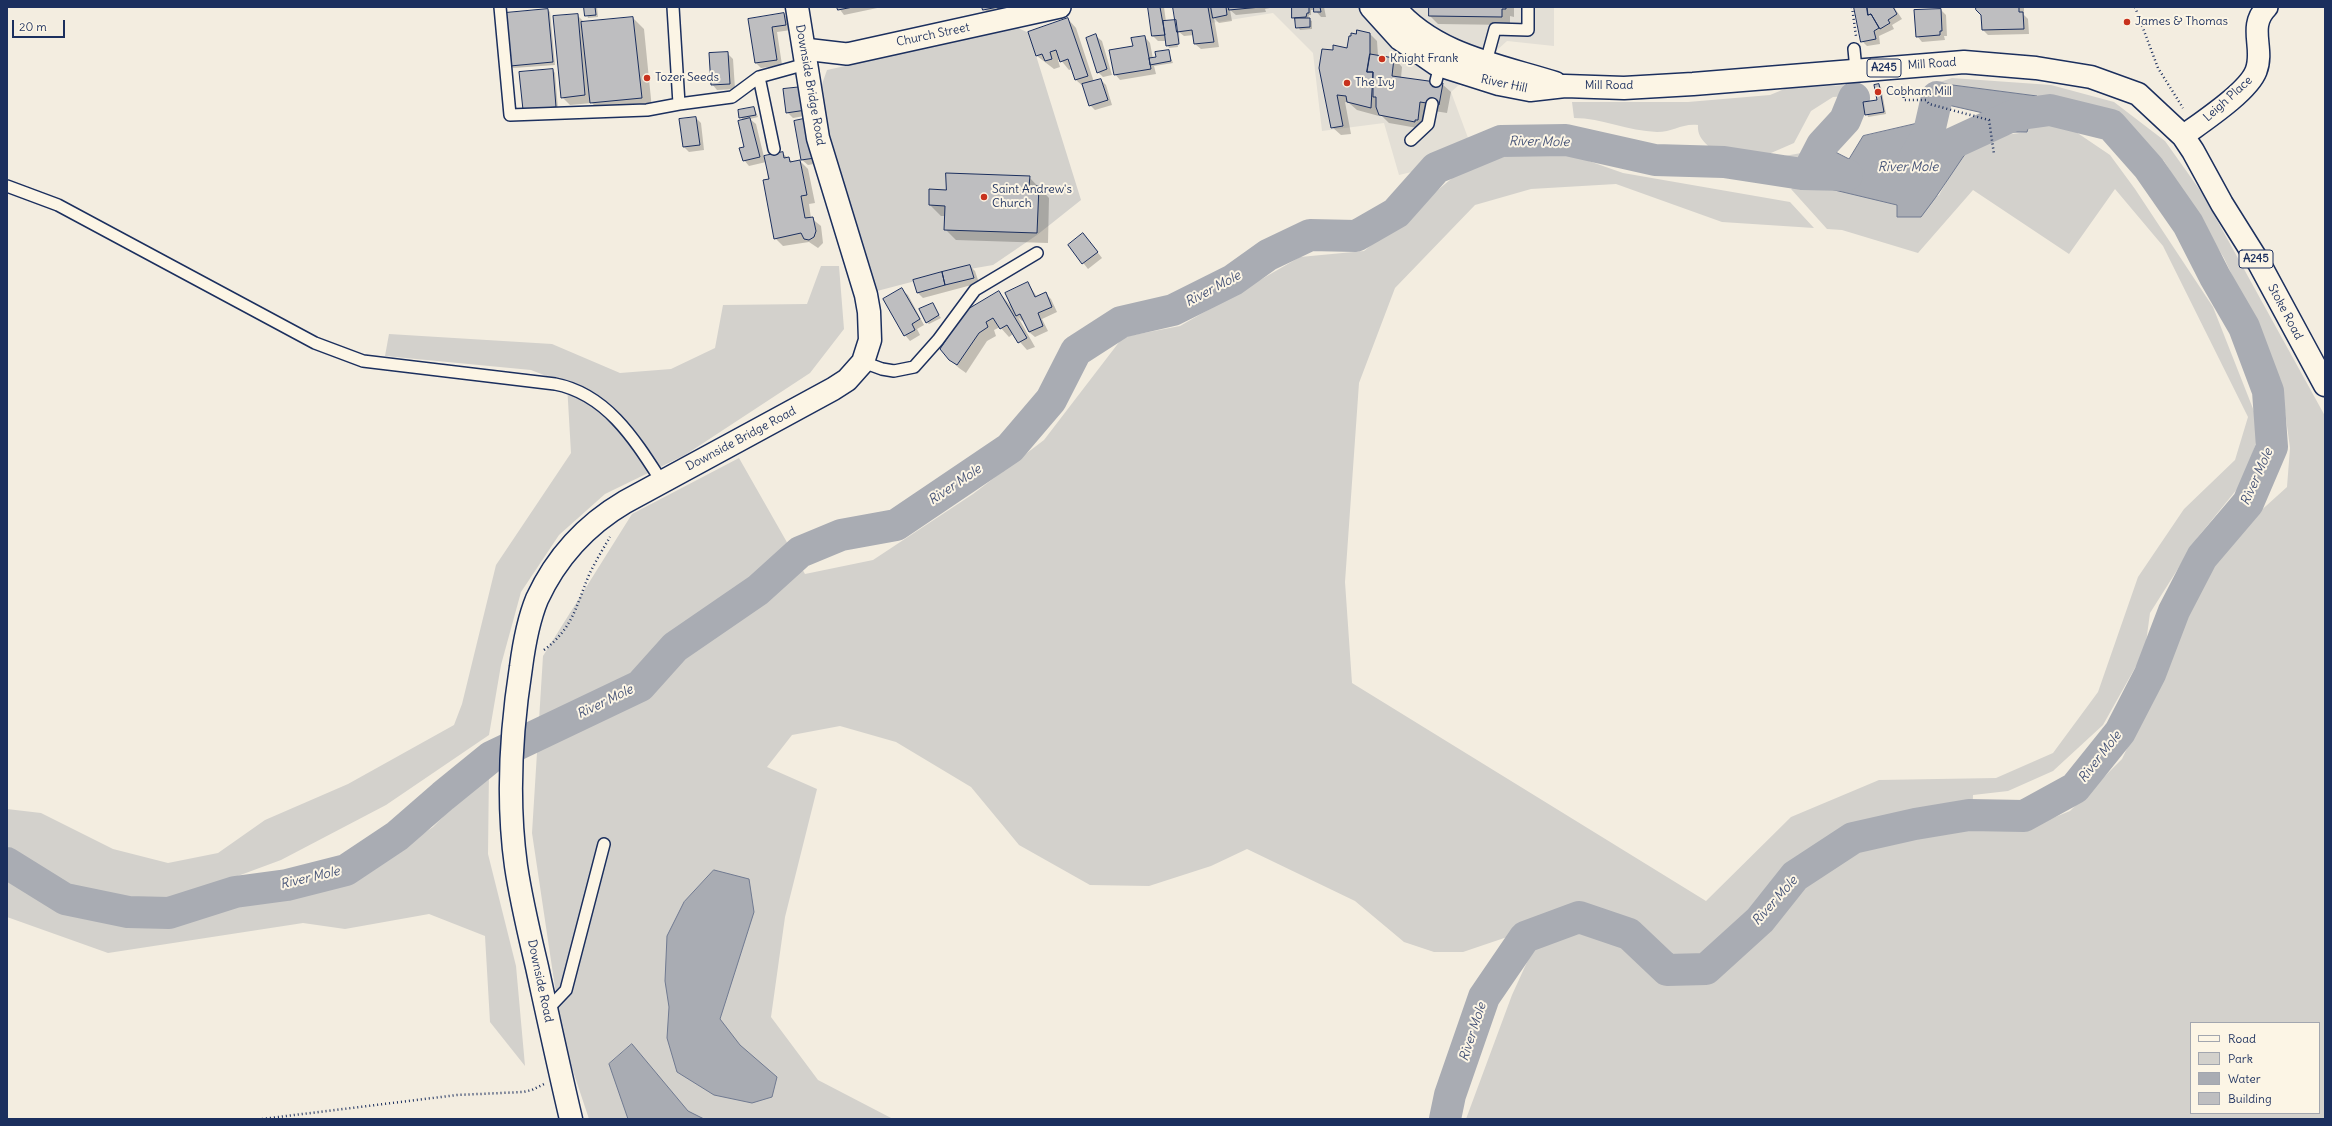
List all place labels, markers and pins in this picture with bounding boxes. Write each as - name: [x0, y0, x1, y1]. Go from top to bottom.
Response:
- place label: James & Thomas: [2135, 15, 2228, 29]
- marker: James & Thomas: [2122, 17, 2132, 27]
- place label: Knight Frank: [1390, 52, 1458, 66]
- marker: Knight Frank: [1377, 54, 1387, 64]
- place label: Tozer Seeds: [655, 71, 719, 85]
- marker: Tozer Seeds: [642, 73, 652, 83]
- place label: The Ivy: [1355, 76, 1395, 90]
- marker: The Ivy: [1342, 78, 1352, 88]
- place label: Cobham Mill: [1886, 85, 1952, 99]
- marker: Cobham Mill: [1873, 87, 1883, 97]
- place label: Saint Andrew's Church: [992, 183, 1072, 211]
- marker: Saint Andrew's Church: [979, 192, 989, 202]

